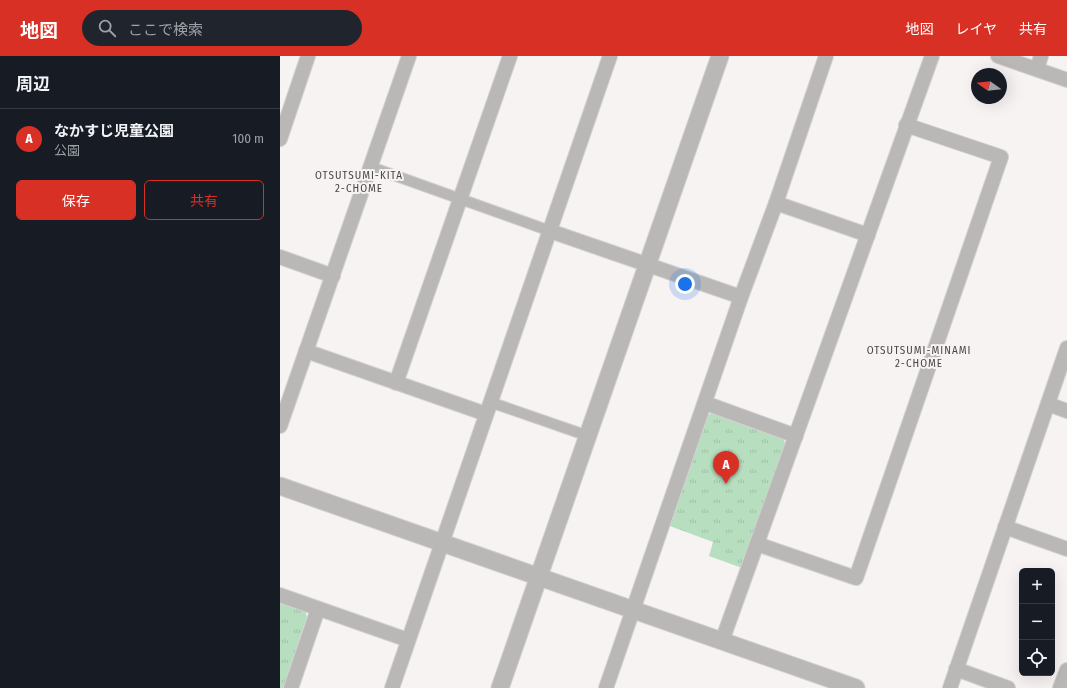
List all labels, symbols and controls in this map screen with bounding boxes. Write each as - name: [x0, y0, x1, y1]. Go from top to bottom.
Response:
- search box: [82, 10, 362, 46]
- icon: search: [96, 17, 118, 39]
- text: 地図: [20, 19, 58, 42]
- text: ここで検索: [128, 21, 203, 39]
- text: 地図: [905, 21, 933, 38]
- text: レイヤ: [955, 21, 997, 38]
- text: 共有: [1019, 21, 1047, 38]
- north arrow: [971, 68, 1007, 104]
- text: 周辺: [16, 74, 50, 95]
- text: なかすじ児童公園: [54, 122, 174, 140]
- text: A: [25, 131, 33, 146]
- text: 100 m: [232, 131, 264, 146]
- text: 公園: [54, 143, 80, 158]
- district label: OTSUTSUMI-KITA 2-CHOME: [315, 169, 403, 195]
- button: 保存: [16, 180, 136, 220]
- button: 共有: [144, 180, 264, 220]
- your location: [675, 274, 695, 294]
- district label: OTSUTSUMI-MINAMI 2-CHOME: [867, 344, 971, 370]
- pin: A: [713, 451, 739, 484]
- map controls: [1019, 568, 1055, 676]
- button: +: [1019, 568, 1055, 604]
- button: −: [1019, 604, 1055, 640]
- button: locate: [1019, 640, 1055, 676]

